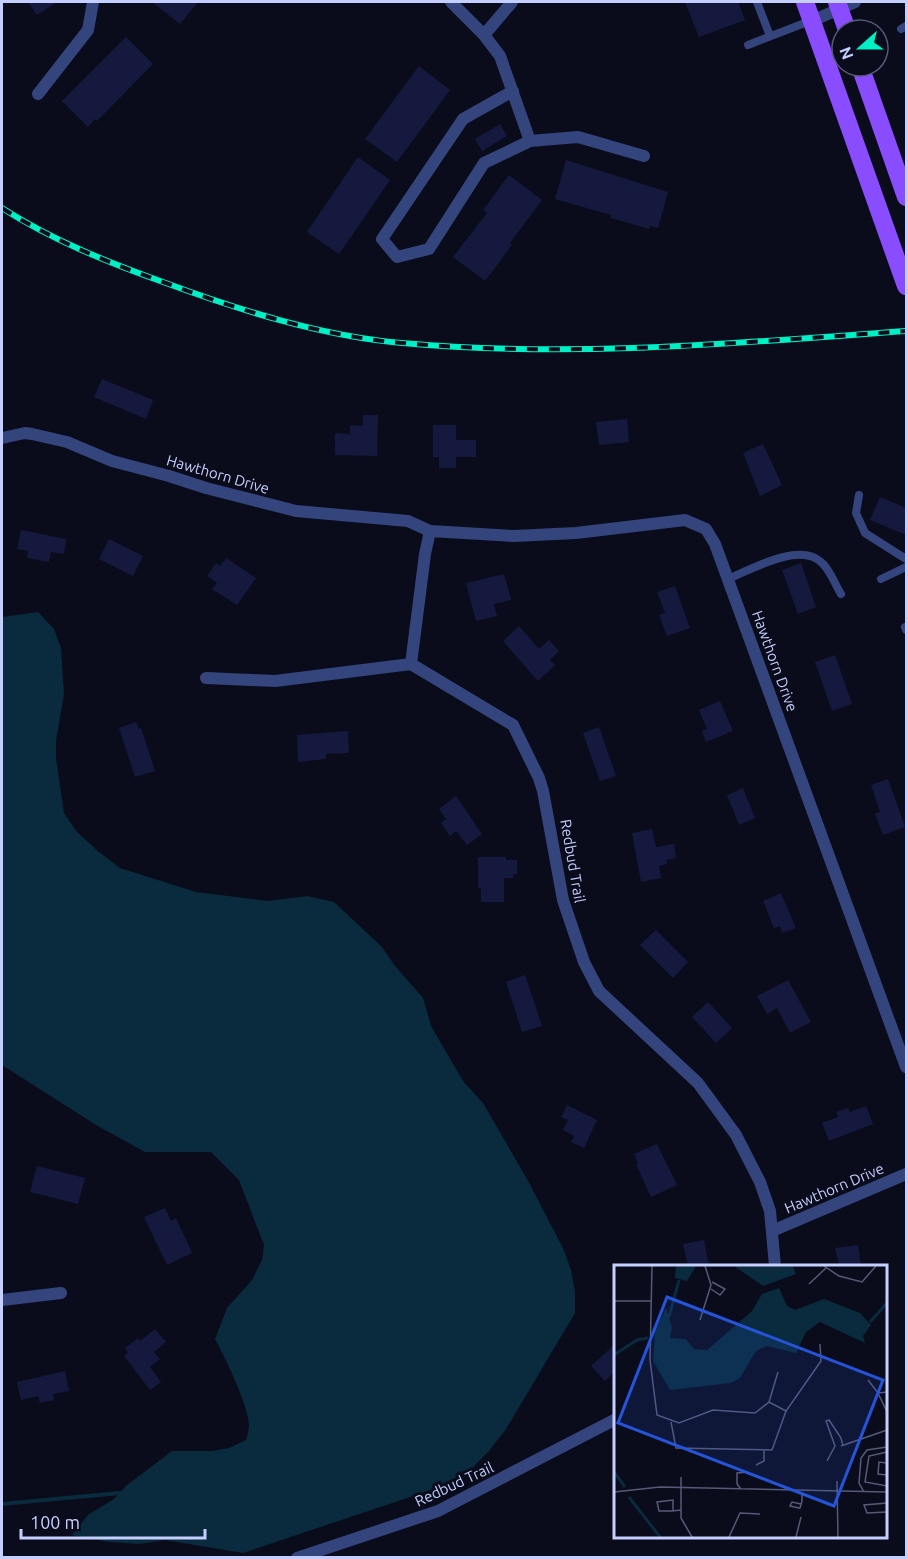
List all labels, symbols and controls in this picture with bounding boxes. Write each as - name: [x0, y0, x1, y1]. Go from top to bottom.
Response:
- north arrow: [830, 18, 890, 78]
- text: N: [835, 45, 857, 62]
- street label: Hawthorn Drive: [165, 451, 271, 497]
- street label: Hawthorn Drive: [749, 608, 801, 714]
- street label: Redbud Trail: [557, 818, 589, 904]
- street label: Hawthorn Drive: [782, 1159, 886, 1217]
- inset map: [614, 1265, 887, 1538]
- street label: Redbud Trail: [412, 1458, 496, 1510]
- scale bar: [21, 1502, 206, 1540]
- text: 100 m: [30, 1512, 80, 1532]

